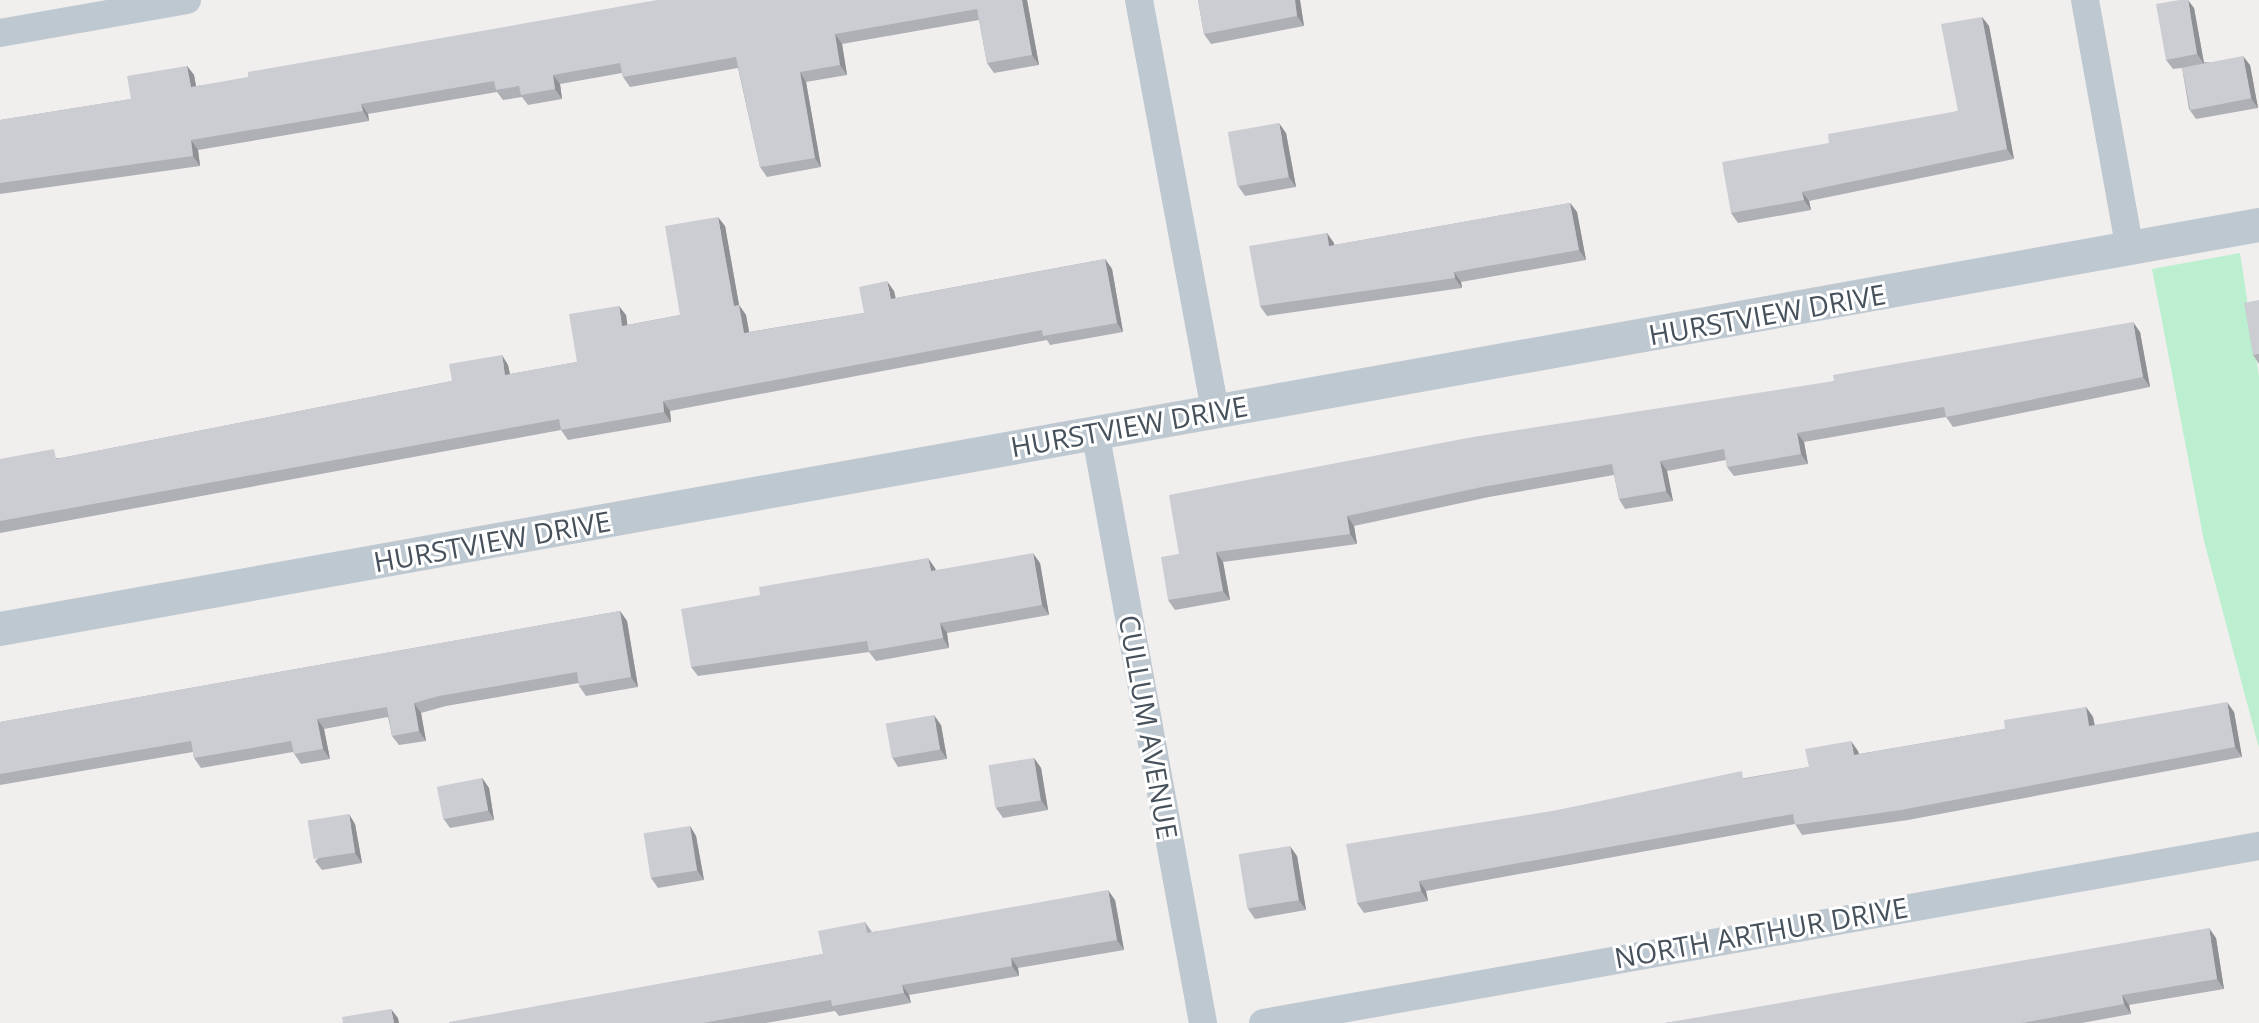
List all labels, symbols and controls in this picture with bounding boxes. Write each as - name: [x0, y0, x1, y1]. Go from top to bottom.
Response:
- street label: HURSTVIEW DRIVE: [1646, 277, 1888, 351]
- street label: HURSTVIEW DRIVE: [1008, 389, 1250, 463]
- street label: HURSTVIEW DRIVE: [371, 504, 613, 578]
- street label: CULLUM AVENUE: [1113, 612, 1185, 842]
- street label: NORTH ARTHUR DRIVE: [1612, 890, 1910, 974]

